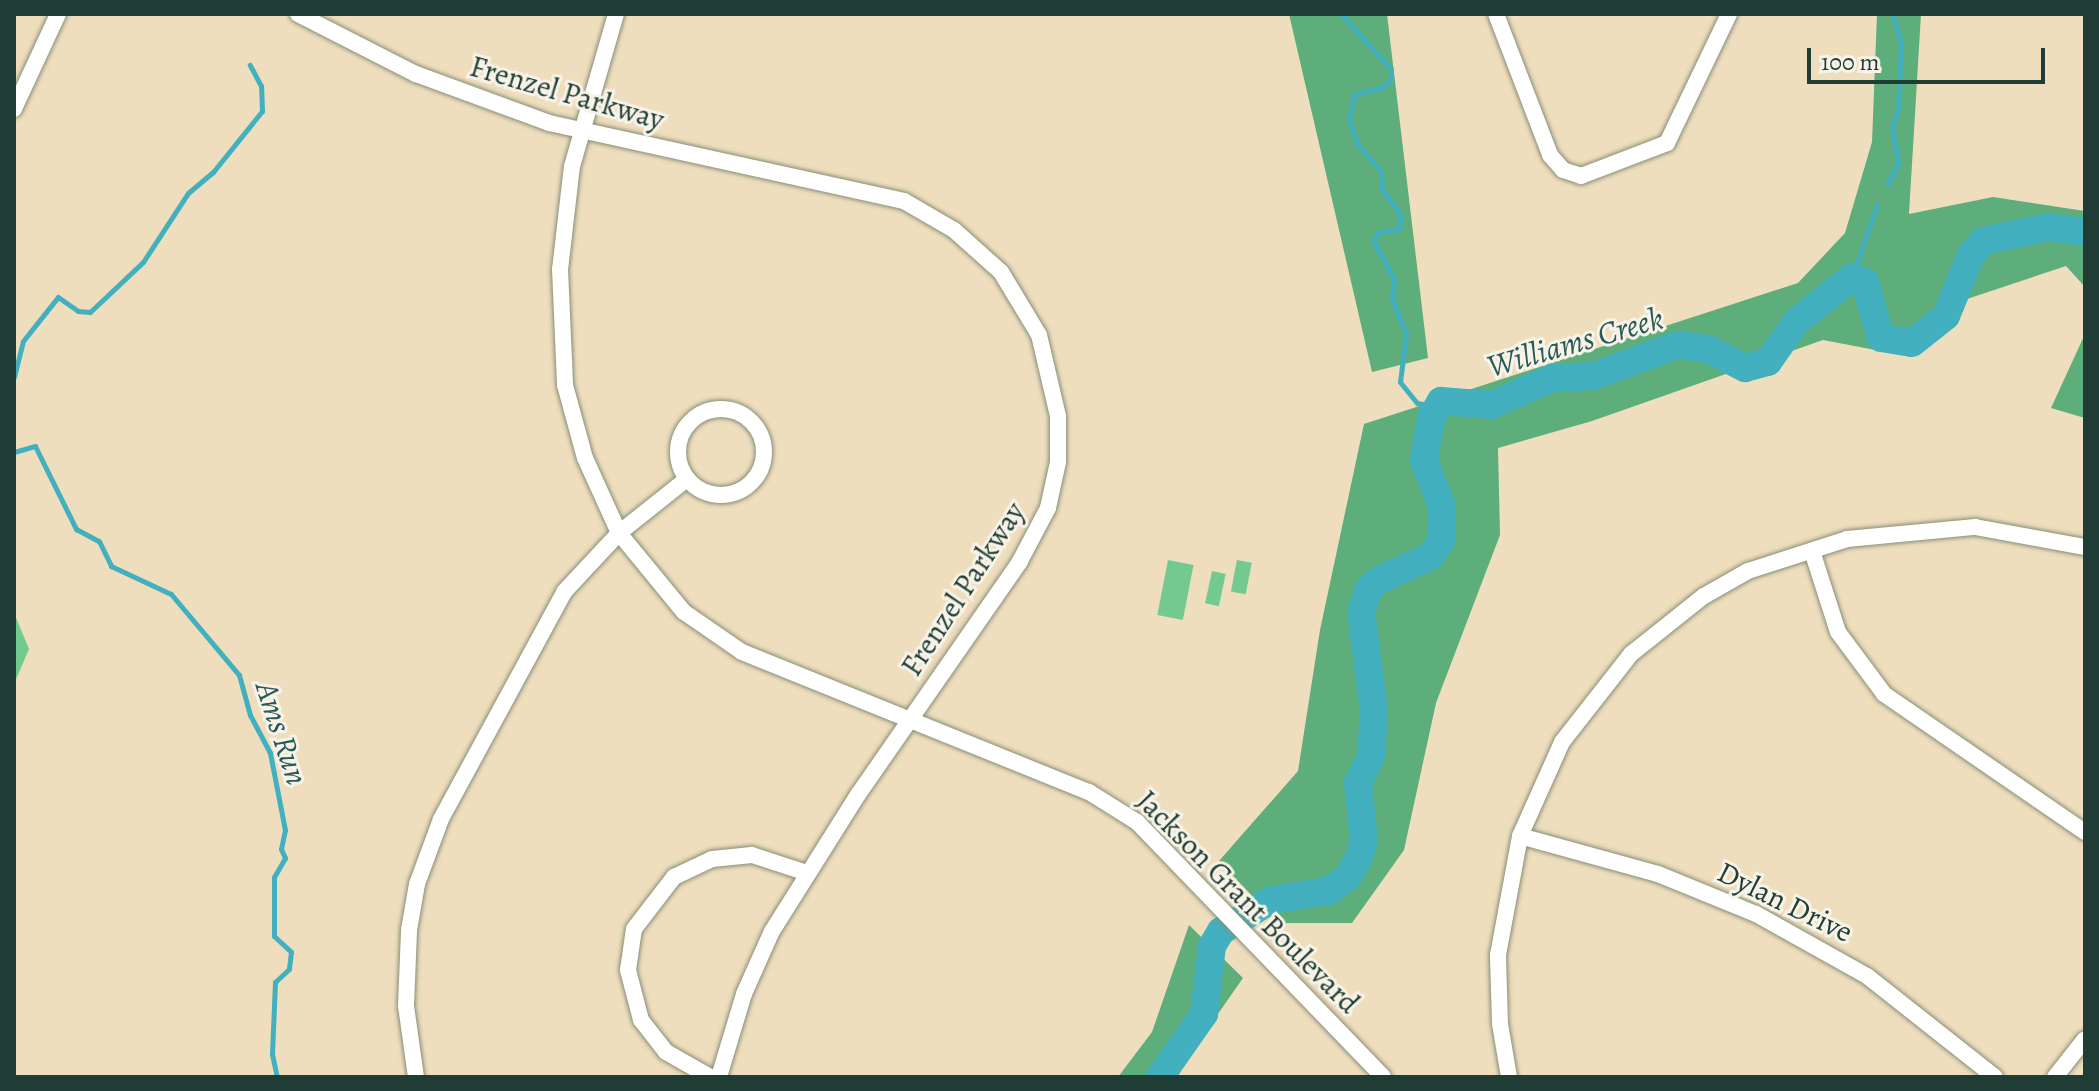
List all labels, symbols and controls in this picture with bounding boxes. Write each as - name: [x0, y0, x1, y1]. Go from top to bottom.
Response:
- scale bar: [1811, 32, 2049, 82]
- text: 100 m: [1821, 46, 1880, 78]
- street label: Frenzel Parkway: [466, 48, 668, 138]
- water label: Williams Creek: [1483, 299, 1667, 385]
- street label: Frenzel Parkway: [893, 495, 1033, 683]
- water label: Ams Run: [247, 677, 317, 789]
- street label: Jackson Grant Boulevard: [1129, 783, 1367, 1021]
- street label: Dylan Drive: [1712, 854, 1858, 950]

